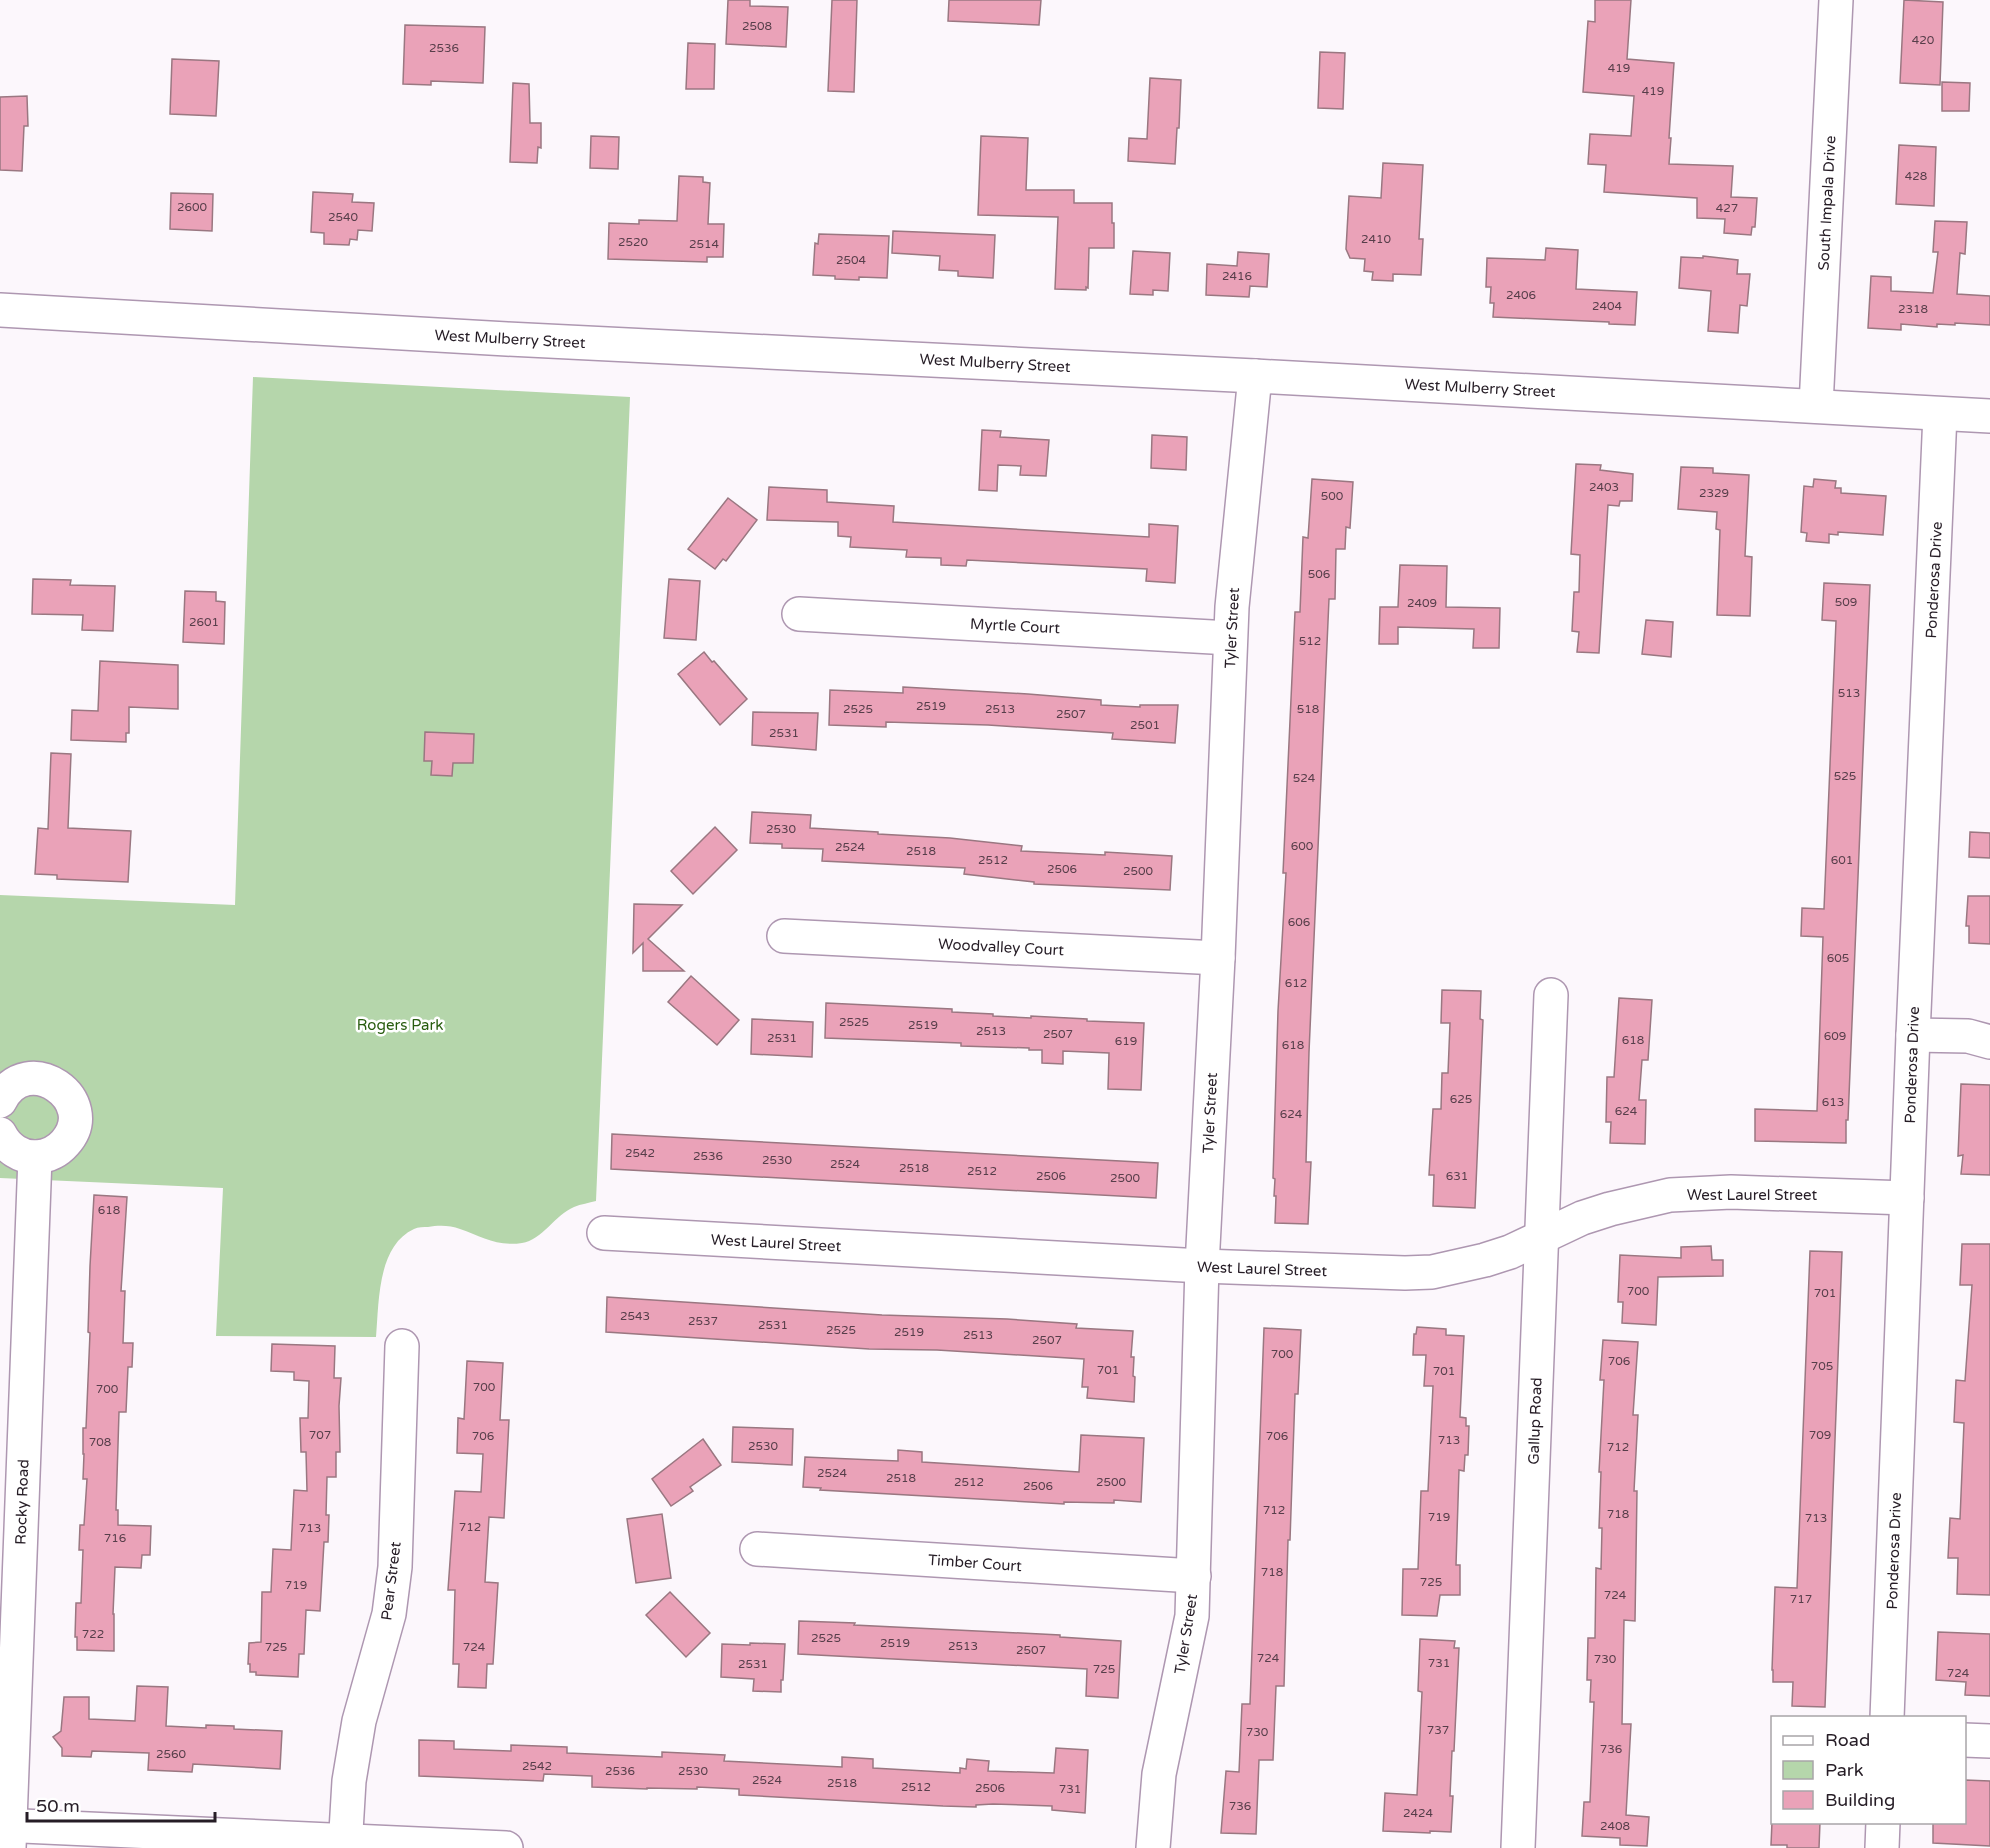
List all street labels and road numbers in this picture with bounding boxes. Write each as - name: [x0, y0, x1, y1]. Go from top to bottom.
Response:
- street label: South Impala Drive: [1814, 135, 1840, 271]
- street label: West Mulberry Street: [434, 326, 586, 352]
- street label: West Mulberry Street: [919, 350, 1071, 376]
- street label: West Mulberry Street: [1404, 375, 1556, 401]
- street label: Ponderosa Drive: [1922, 521, 1946, 639]
- street label: Tyler Street: [1221, 587, 1243, 669]
- street label: Myrtle Court: [970, 615, 1061, 637]
- street label: Woodvalley Court: [937, 935, 1065, 959]
- street label: Ponderosa Drive: [1901, 1006, 1923, 1124]
- street label: Tyler Street: [1199, 1072, 1221, 1154]
- street label: West Laurel Street: [1687, 1186, 1817, 1204]
- street label: West Laurel Street: [710, 1231, 842, 1255]
- street label: West Laurel Street: [1197, 1258, 1328, 1280]
- street label: Gallup Road: [1524, 1377, 1546, 1465]
- street label: Rocky Road: [12, 1459, 32, 1545]
- street label: Ponderosa Drive: [1883, 1492, 1905, 1610]
- street label: Pear Street: [377, 1540, 405, 1621]
- street label: Timber Court: [927, 1551, 1023, 1575]
- street label: Tyler Street: [1171, 1592, 1201, 1675]

